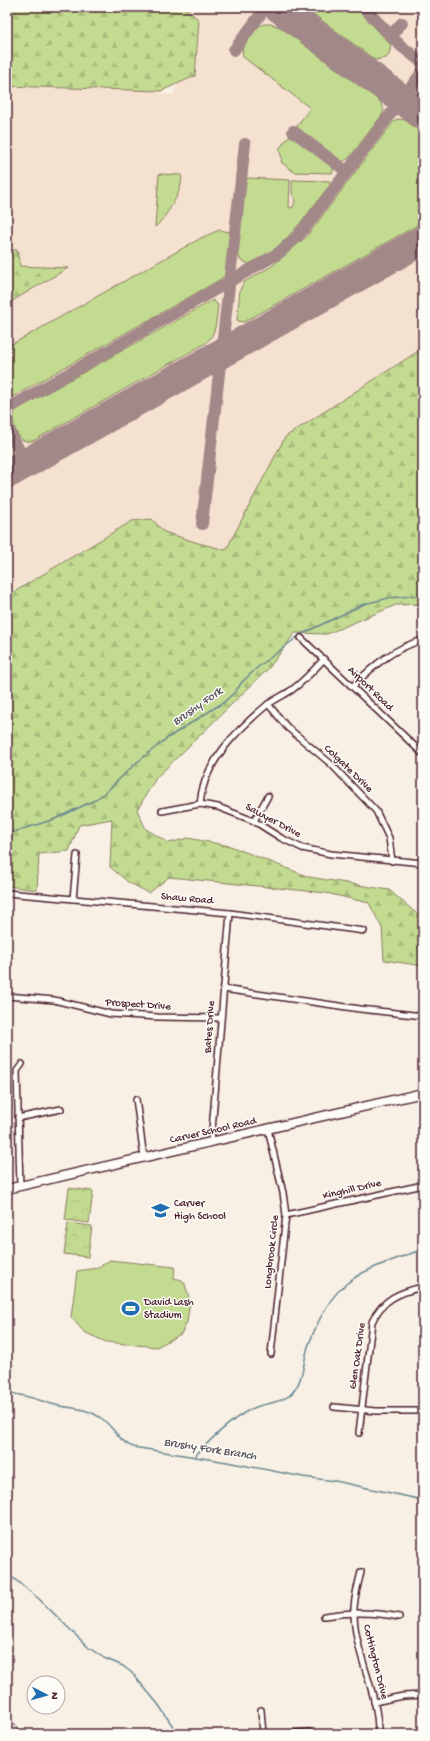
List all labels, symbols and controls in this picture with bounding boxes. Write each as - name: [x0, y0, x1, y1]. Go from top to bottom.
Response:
- street label: Airport Road: [345, 664, 396, 715]
- water label: Brushy Fork: [170, 684, 227, 729]
- street label: Colgate Drive: [321, 743, 375, 795]
- street label: Sawyer Drive: [243, 801, 303, 841]
- street label: Shaw Road: [160, 891, 215, 907]
- street label: Prospect Drive: [104, 997, 171, 1013]
- street label: Bates Drive: [202, 1000, 218, 1055]
- street label: Carver School Road: [169, 1115, 259, 1147]
- street label: Kinghill Drive: [322, 1177, 383, 1203]
- place label: Carver High School: [174, 1198, 227, 1223]
- school or university icon: Carver High School: [151, 1200, 171, 1220]
- street label: Longbrook Circle: [262, 1214, 282, 1289]
- place label: David Lash Stadium: [143, 1297, 194, 1322]
- sports icon: David Lash Stadium: [121, 1299, 141, 1319]
- street label: Glen Oak Drive: [347, 1322, 369, 1390]
- water label: Brushy Fork Branch: [163, 1436, 258, 1464]
- street label: Cottington Drive: [360, 1623, 390, 1701]
- north arrow: [26, 1675, 66, 1715]
- text: N: [48, 1692, 60, 1700]

